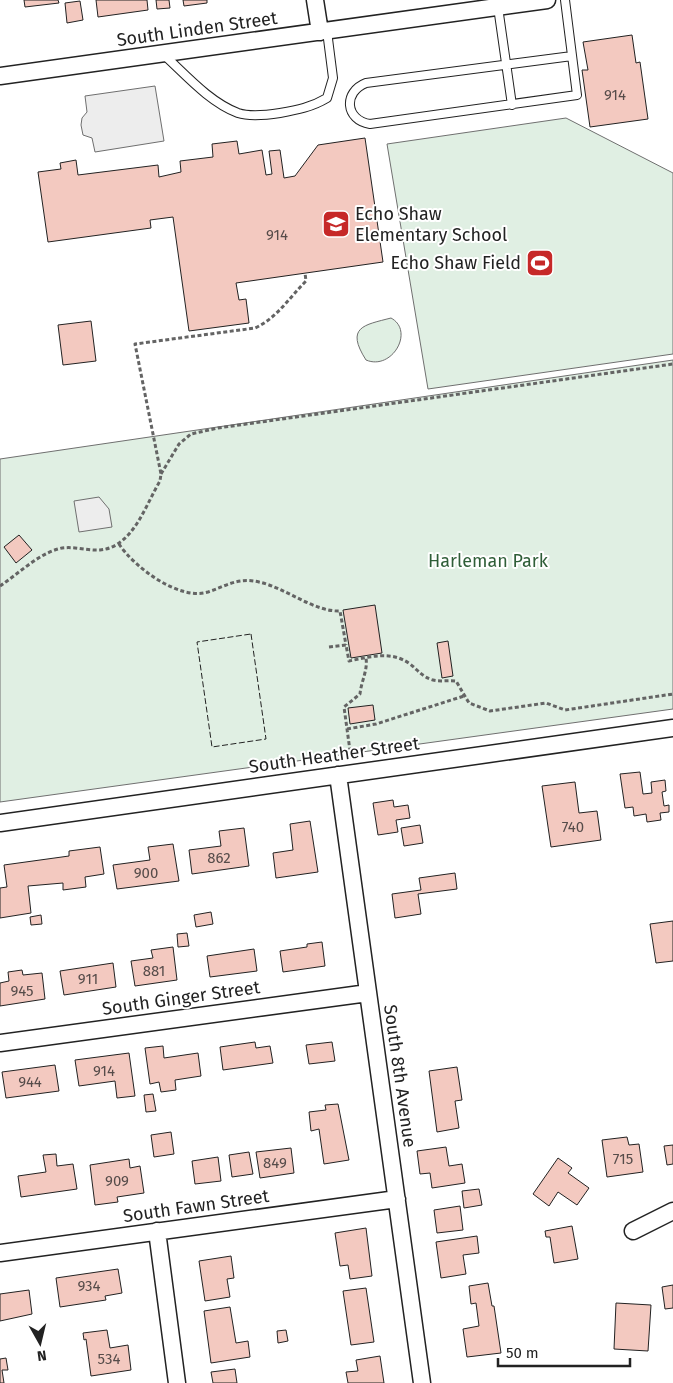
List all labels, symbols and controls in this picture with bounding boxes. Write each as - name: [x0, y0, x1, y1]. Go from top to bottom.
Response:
- street label: South Linden Street: [115, 7, 279, 51]
- house number: 914: [604, 86, 626, 104]
- place label: Echo Shaw Elementary School: [355, 203, 507, 246]
- school or university icon: Echo Shaw Elementary School: [321, 209, 351, 239]
- house number: 914: [266, 226, 288, 244]
- sports icon: Echo Shaw Field: [525, 248, 555, 278]
- place label: Echo Shaw Field: [391, 252, 521, 274]
- park label: Harleman Park: [428, 550, 549, 572]
- street label: South Heather Street: [247, 732, 421, 778]
- house number: 740: [562, 818, 584, 836]
- house number: 862: [207, 849, 231, 867]
- house number: 900: [134, 864, 158, 882]
- house number: 881: [143, 962, 165, 980]
- house number: 911: [78, 970, 98, 988]
- street label: South Ginger Street: [101, 976, 262, 1020]
- house number: 945: [10, 982, 34, 1000]
- street label: South 8th Avenue: [379, 1003, 421, 1149]
- house number: 914: [93, 1062, 115, 1080]
- house number: 944: [18, 1073, 42, 1091]
- house number: 715: [613, 1150, 633, 1168]
- house number: 849: [263, 1154, 287, 1172]
- house number: 909: [105, 1172, 129, 1190]
- street label: South Fawn Street: [122, 1185, 271, 1227]
- house number: 934: [78, 1277, 101, 1295]
- north arrow: [15, 1318, 65, 1368]
- scale bar: [498, 1336, 630, 1368]
- text: 50 m: [506, 1344, 539, 1362]
- text: N: [36, 1346, 48, 1364]
- house number: 534: [98, 1350, 120, 1368]

